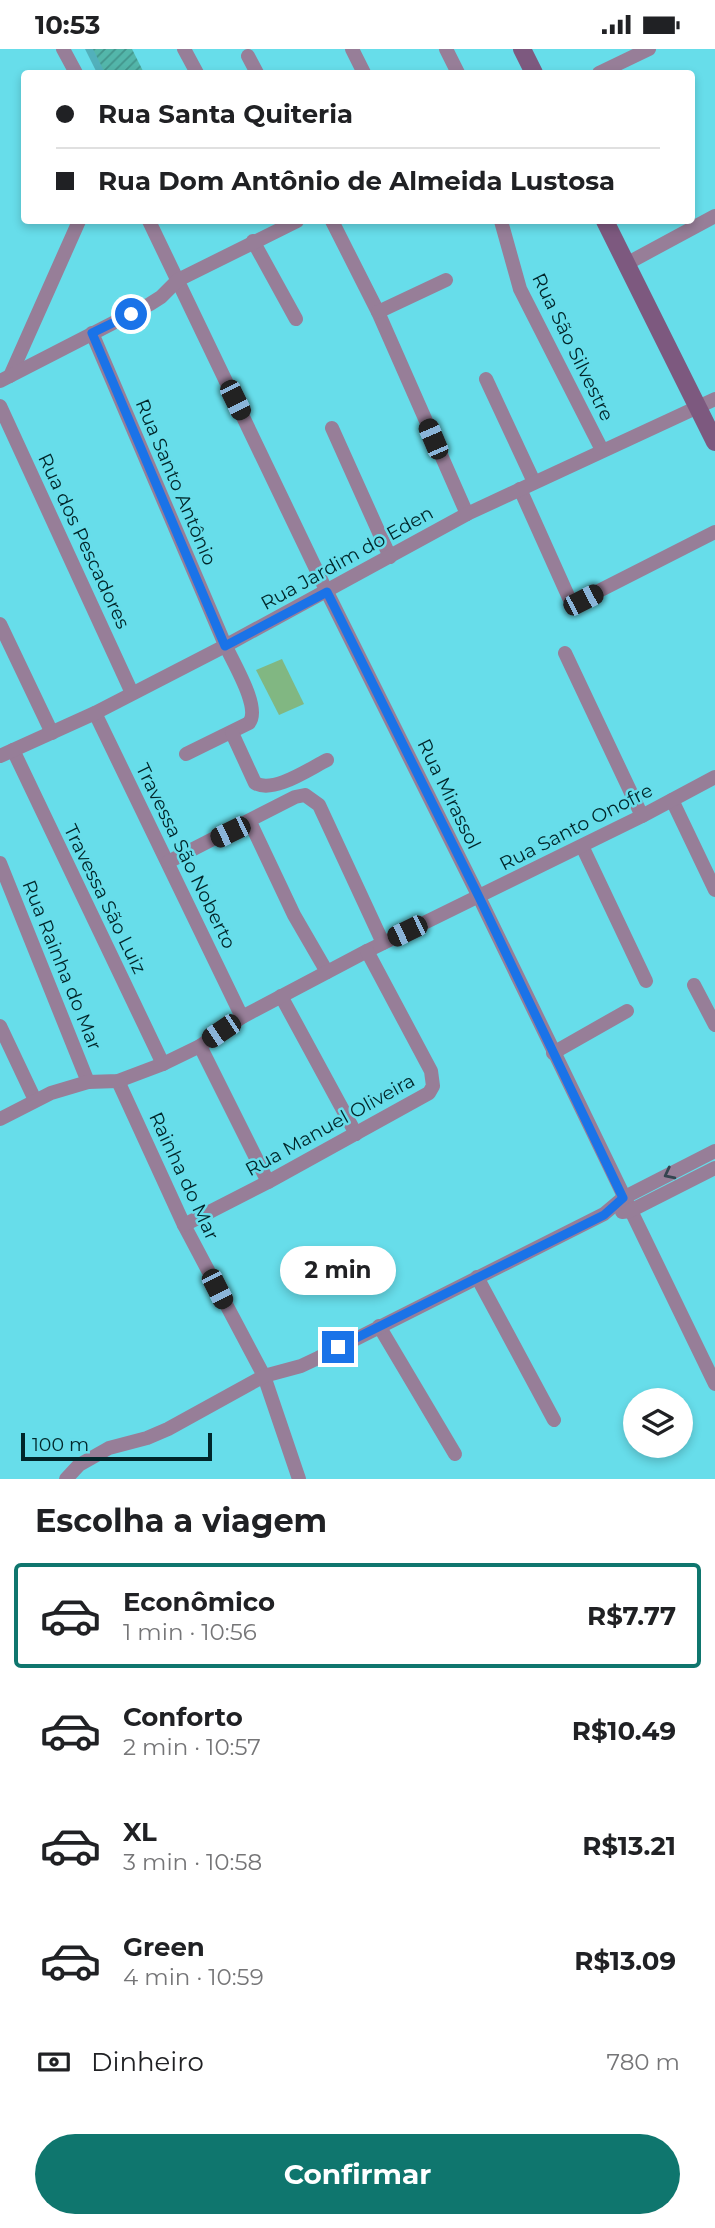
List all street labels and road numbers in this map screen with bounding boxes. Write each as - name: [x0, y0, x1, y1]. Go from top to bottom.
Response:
- street label: Rua São Silvestre: [527, 269, 619, 425]
- street label: Rua Santo Antônio: [131, 395, 221, 569]
- street label: Rua dos Pescadores: [33, 450, 135, 632]
- street label: Rua Jardim do Eden: [257, 501, 437, 615]
- street label: Rua Mirassol: [412, 735, 486, 853]
- street label: Travessa São Noberto: [131, 760, 241, 953]
- street label: Rua Santo Onofre: [496, 778, 656, 876]
- street label: Travessa São Luiz: [59, 821, 151, 977]
- street label: Rua Rainha do Mar: [17, 877, 107, 1053]
- street label: Rua Manuel Oliveira: [241, 1069, 419, 1181]
- street label: Rainha do Mar: [144, 1108, 224, 1244]

